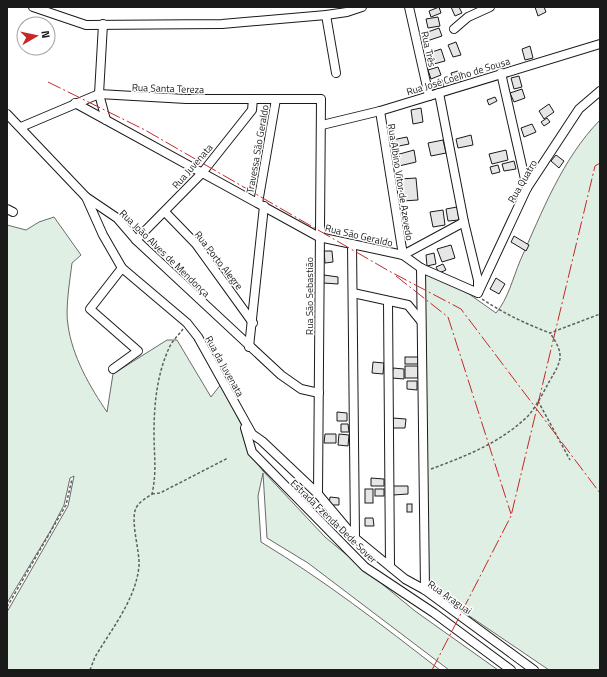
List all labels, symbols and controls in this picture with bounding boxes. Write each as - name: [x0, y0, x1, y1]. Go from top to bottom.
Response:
- north arrow: [16, 16, 56, 56]
- text: N: [37, 29, 54, 39]
- street label: Rua Três: [417, 30, 440, 69]
- street label: Rua José Coelho de Sousa: [404, 54, 512, 99]
- street label: Rua Santa Tereza: [131, 80, 204, 97]
- street label: Travessa São Geraldo: [242, 104, 273, 194]
- street label: Rua Albino Vitor de Azevedo: [384, 123, 417, 242]
- street label: Rua Juvenata: [169, 140, 216, 192]
- street label: Rua Quatro: [504, 157, 541, 206]
- street label: Rua João Alves de Mendonça: [116, 206, 213, 301]
- street label: Rua São Geraldo: [324, 220, 394, 251]
- street label: Rua Porto Alegre: [191, 228, 246, 293]
- street label: Rua São Sebastião: [302, 257, 317, 335]
- street label: Rua da Juvenata: [202, 333, 248, 400]
- street label: Estrada Fzenda Dede Sover: [287, 476, 381, 567]
- street label: Rua Araguai: [425, 577, 475, 618]

